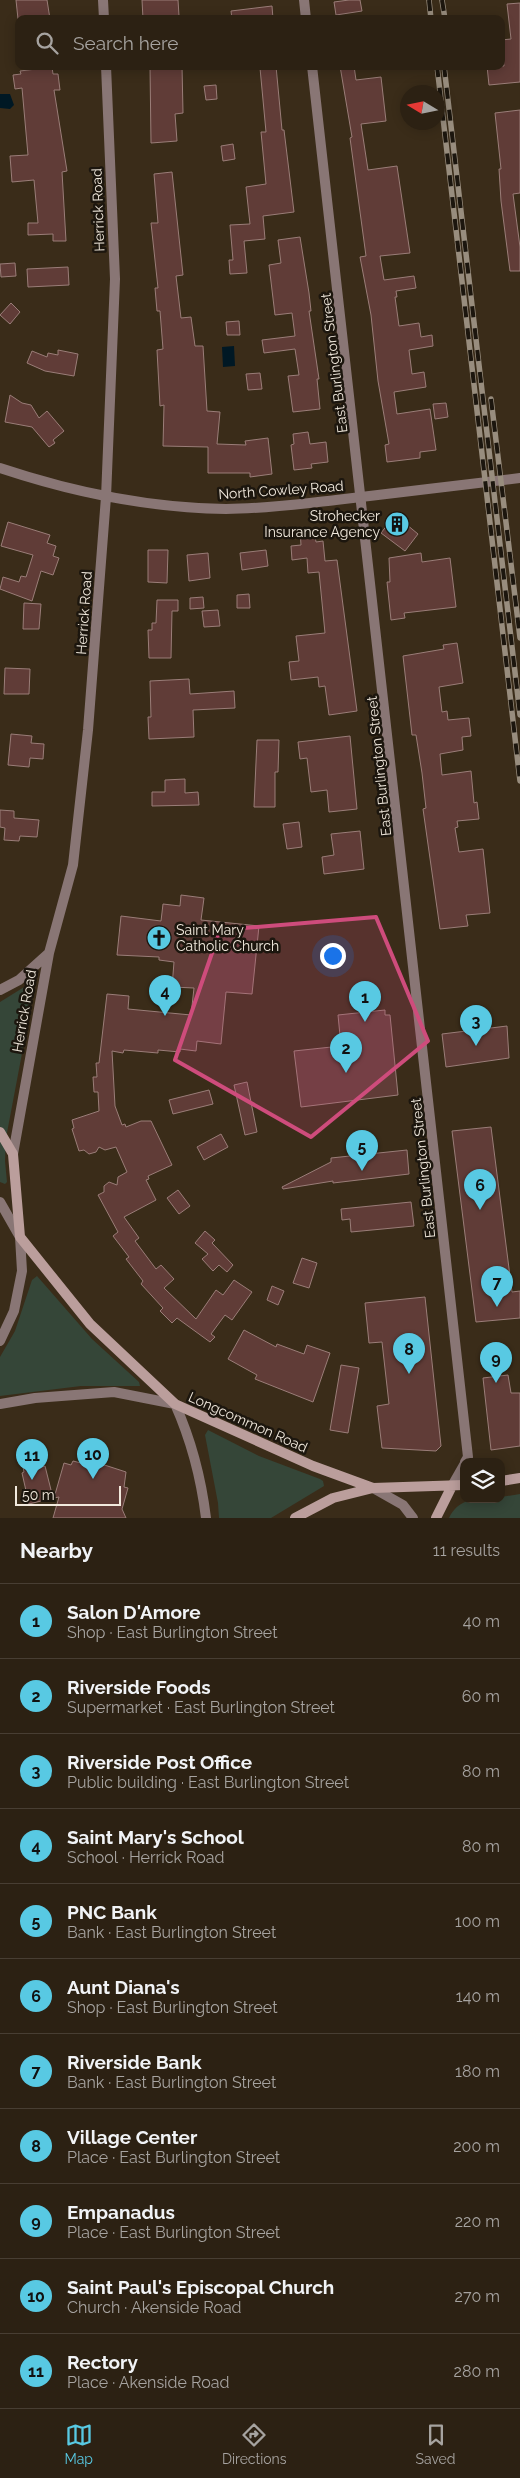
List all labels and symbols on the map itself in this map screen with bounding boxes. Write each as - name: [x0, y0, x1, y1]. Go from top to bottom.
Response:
- north arrow: [400, 85, 445, 130]
- street label: Herrick Road: [89, 168, 107, 252]
- street label: East Burlington Street: [317, 292, 351, 434]
- street label: North Cowley Road: [218, 478, 344, 502]
- place label: Strohecker Insurance Agency: [264, 508, 380, 540]
- building icon: Strohecker Insurance Agency: [384, 511, 410, 537]
- street label: Herrick Road: [73, 571, 95, 655]
- street label: East Burlington Street: [364, 695, 394, 837]
- place label: Saint Mary Catholic Church: [176, 922, 279, 954]
- church icon: Saint Mary Catholic Church: [146, 925, 172, 951]
- your location: [320, 943, 346, 969]
- street label: Herrick Road: [9, 968, 39, 1054]
- pin: 4: [149, 975, 181, 1016]
- pin: 1: [349, 981, 381, 1022]
- pin: 3: [460, 1005, 492, 1046]
- pin: 2: [330, 1032, 362, 1073]
- street label: East Burlington Street: [408, 1097, 438, 1239]
- pin: 5: [346, 1130, 378, 1171]
- pin: 6: [464, 1169, 496, 1210]
- pin: 7: [481, 1266, 513, 1307]
- pin: 8: [393, 1333, 425, 1374]
- pin: 9: [480, 1342, 512, 1383]
- street label: Longcommon Road: [186, 1389, 310, 1455]
- pin: 10: [77, 1438, 109, 1479]
- pin: 11: [16, 1439, 48, 1480]
- scale bar: [15, 1483, 121, 1506]

